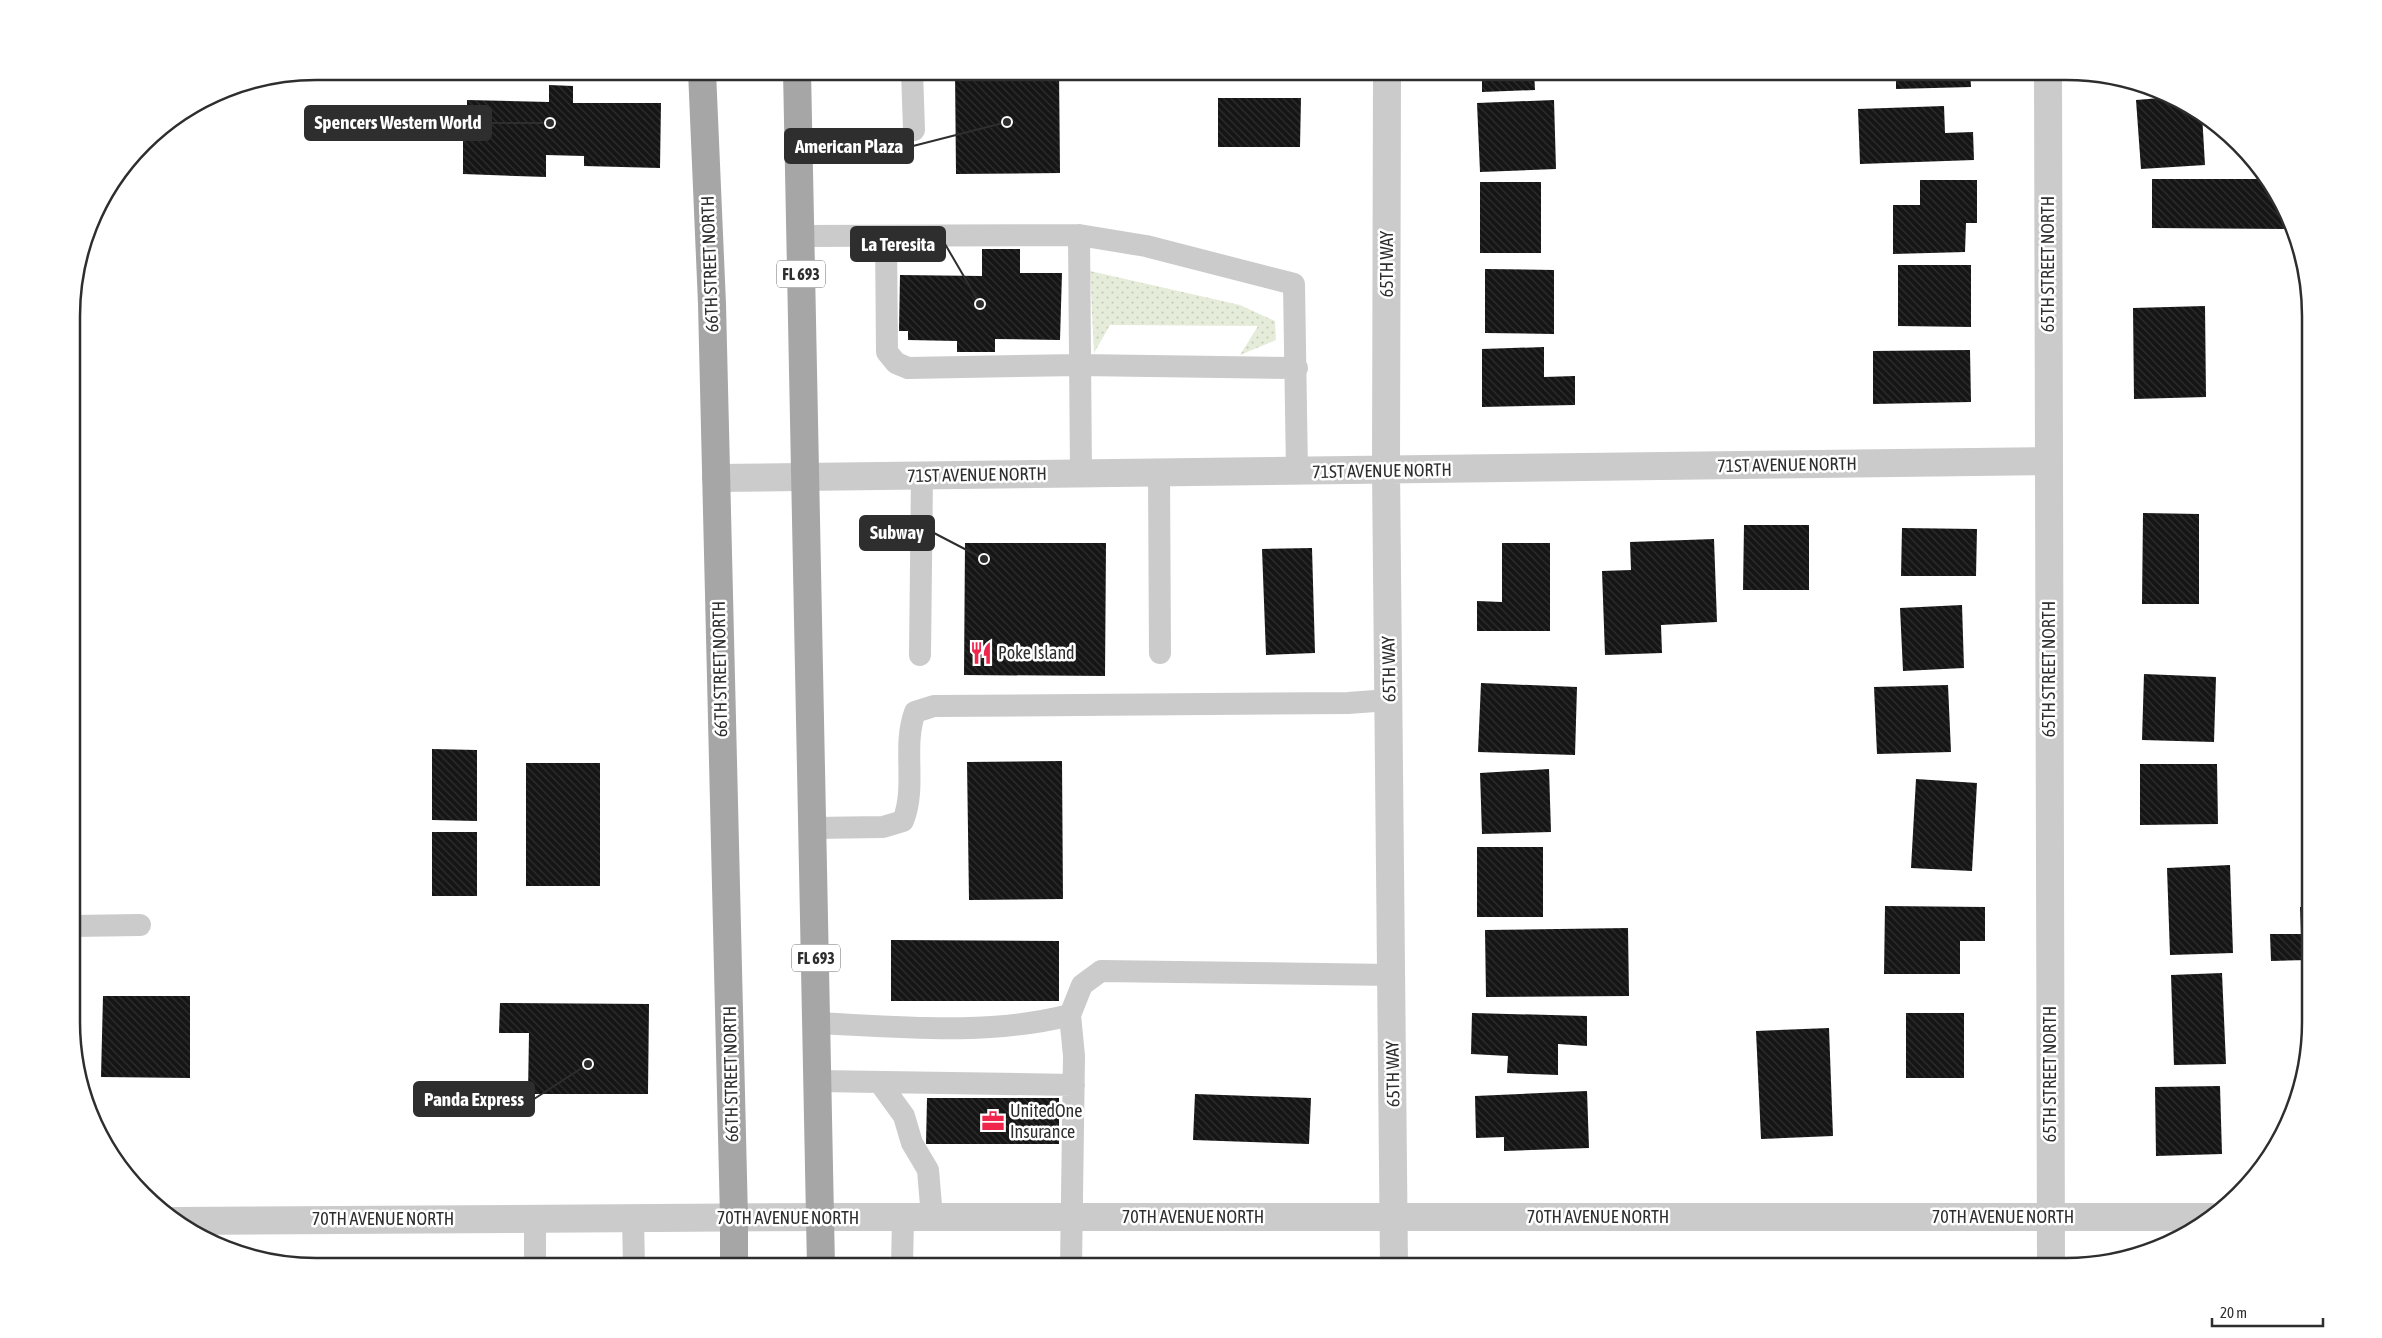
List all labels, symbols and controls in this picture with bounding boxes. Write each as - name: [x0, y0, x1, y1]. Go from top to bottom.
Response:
- callout: Spencers Western World: [305, 106, 491, 140]
- text: Spencers Western World: [315, 111, 481, 133]
- callout: American Plaza: [785, 129, 913, 163]
- text: American Plaza: [794, 135, 903, 157]
- street label: 66TH STREET NORTH: [697, 195, 722, 333]
- street label: 65TH STREET NORTH: [2037, 196, 2058, 332]
- callout: La Teresita: [851, 227, 945, 261]
- street label: 65TH WAY: [1376, 231, 1397, 297]
- text: La Teresita: [861, 233, 935, 255]
- road number: FL 693: [777, 260, 825, 288]
- street label: 71ST AVENUE NORTH: [1717, 453, 1857, 476]
- street label: 71ST AVENUE NORTH: [1312, 459, 1452, 482]
- street label: 71ST AVENUE NORTH: [907, 463, 1047, 486]
- callout: Subway: [860, 516, 934, 550]
- text: Subway: [870, 521, 924, 543]
- street label: 66TH STREET NORTH: [708, 601, 731, 737]
- street label: 65TH STREET NORTH: [2038, 601, 2059, 737]
- street label: 65TH WAY: [1377, 636, 1400, 702]
- restaurant icon: Poke Island: [968, 640, 994, 666]
- place label: Poke Island: [998, 642, 1075, 663]
- road number: FL 693: [792, 944, 840, 971]
- street label: 66TH STREET NORTH: [719, 1006, 742, 1142]
- street label: 65TH STREET NORTH: [2039, 1006, 2060, 1142]
- street label: 65TH WAY: [1381, 1041, 1404, 1107]
- callout: Panda Express: [414, 1082, 534, 1116]
- text: Panda Express: [424, 1088, 524, 1110]
- place label: UnitedOne Insurance: [1010, 1100, 1083, 1142]
- office icon: UnitedOne Insurance: [980, 1108, 1006, 1134]
- street label: 70TH AVENUE NORTH: [1122, 1206, 1264, 1227]
- street label: 70TH AVENUE NORTH: [1527, 1206, 1669, 1227]
- street label: 70TH AVENUE NORTH: [1932, 1206, 2074, 1227]
- street label: 70TH AVENUE NORTH: [717, 1207, 859, 1228]
- street label: 70TH AVENUE NORTH: [312, 1208, 454, 1229]
- scale bar: [2212, 1296, 2323, 1328]
- text: 20 m: [2220, 1304, 2247, 1321]

